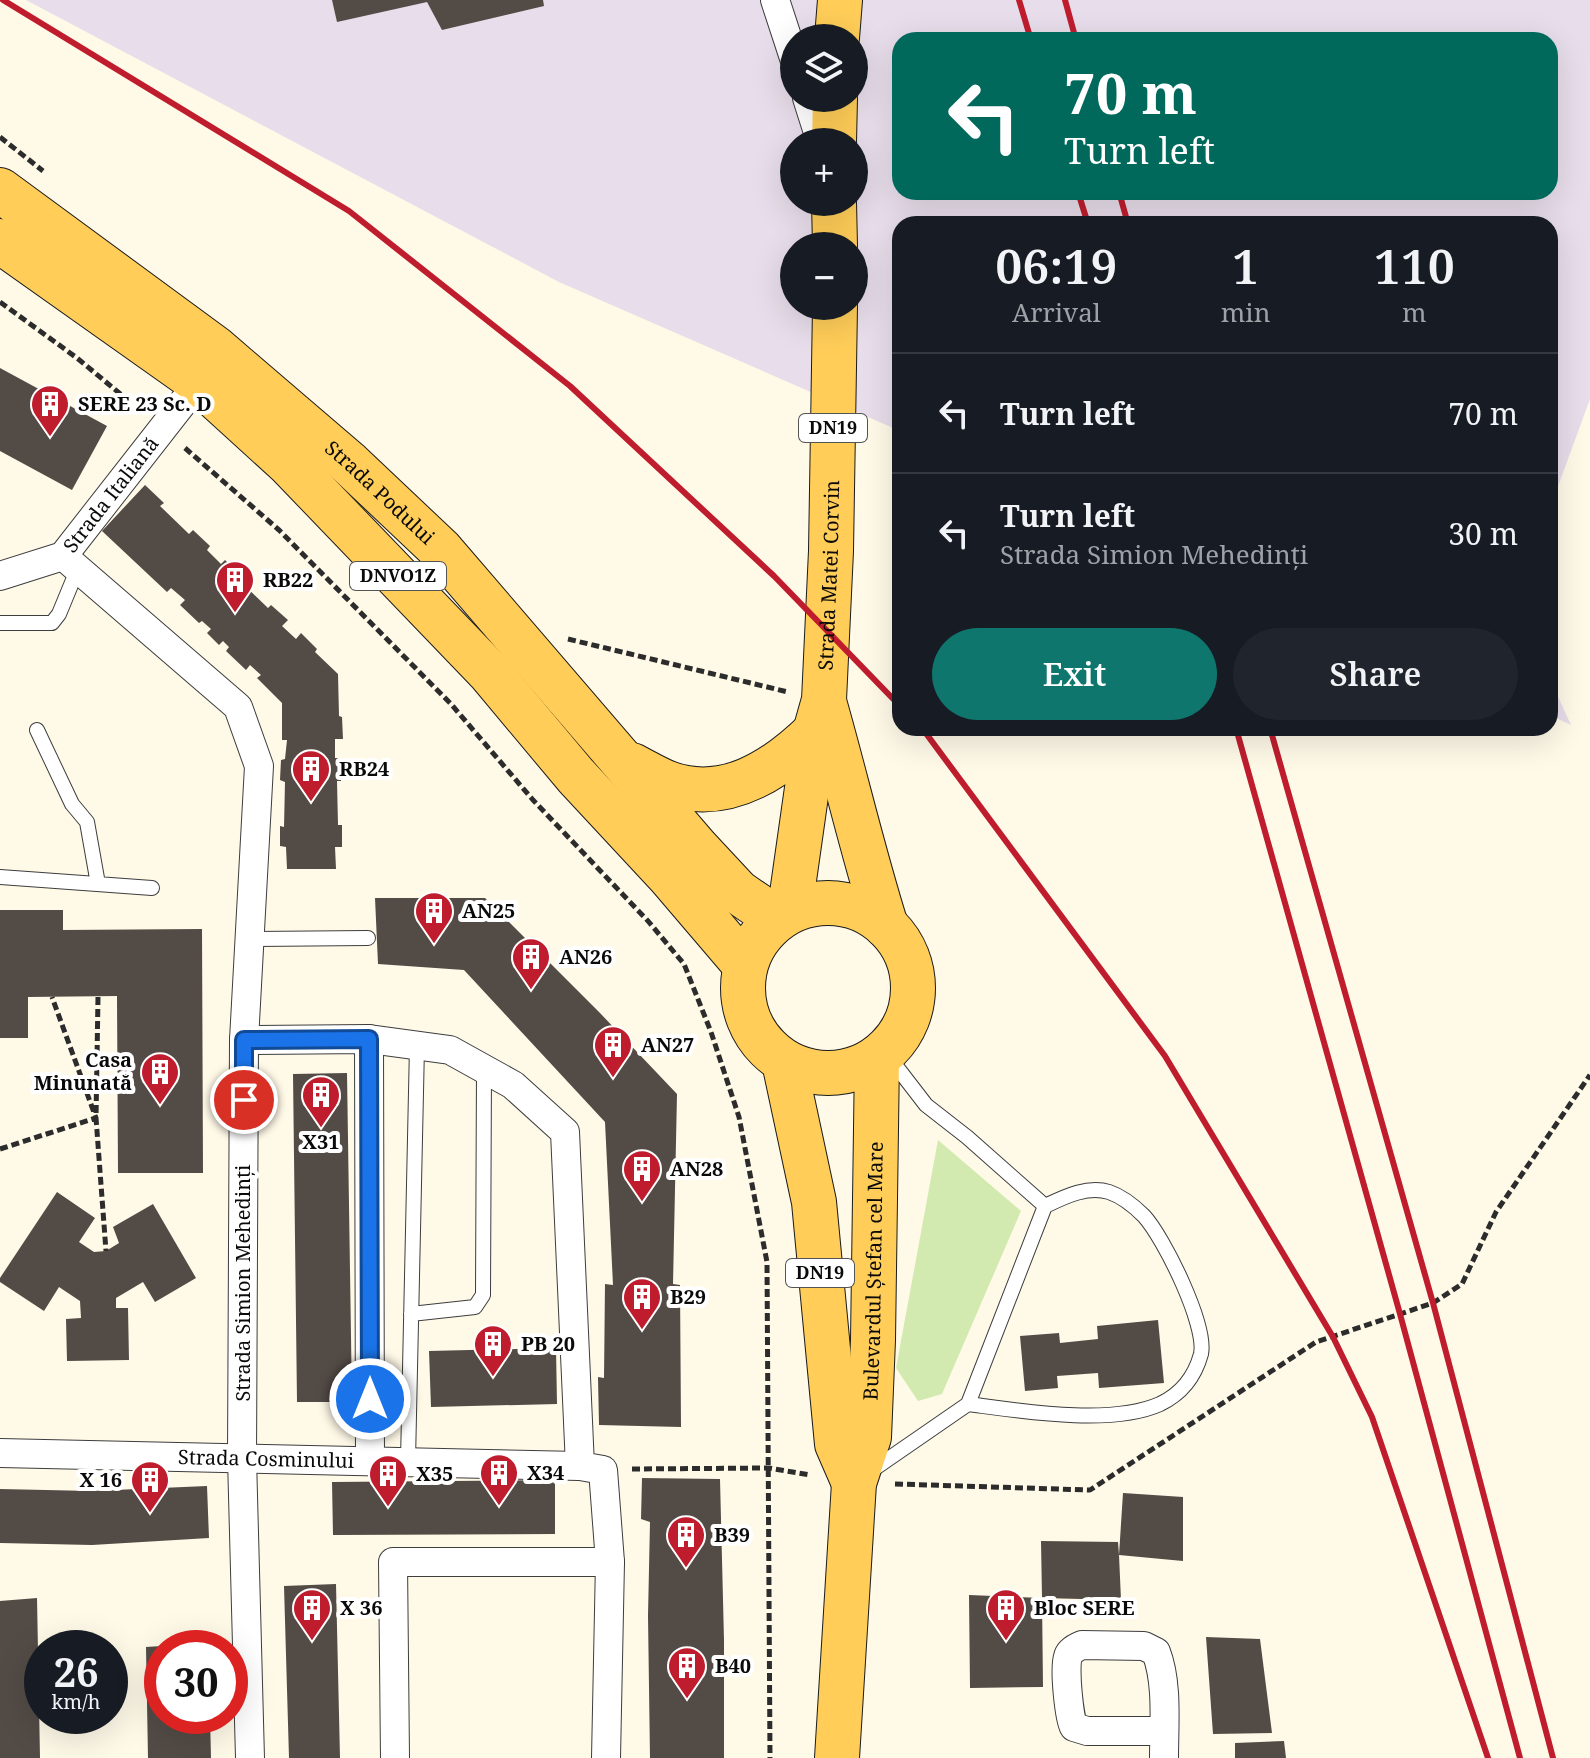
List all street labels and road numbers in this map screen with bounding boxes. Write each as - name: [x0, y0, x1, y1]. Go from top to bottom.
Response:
- road number: DN19: [799, 414, 867, 442]
- street label: Strada Italiană: [57, 431, 165, 558]
- street label: Strada Podului: [319, 434, 441, 551]
- street label: Strada Matei Corvin: [811, 480, 845, 671]
- road number: DNVO1Z: [350, 562, 446, 590]
- street label: Bulevardul Ștefan cel Mare: [857, 1141, 889, 1401]
- street label: Strada Simion Mehedinți: [229, 1164, 256, 1402]
- road number: DN19: [786, 1259, 854, 1287]
- street label: Strada Cosminului: [178, 1443, 355, 1474]

